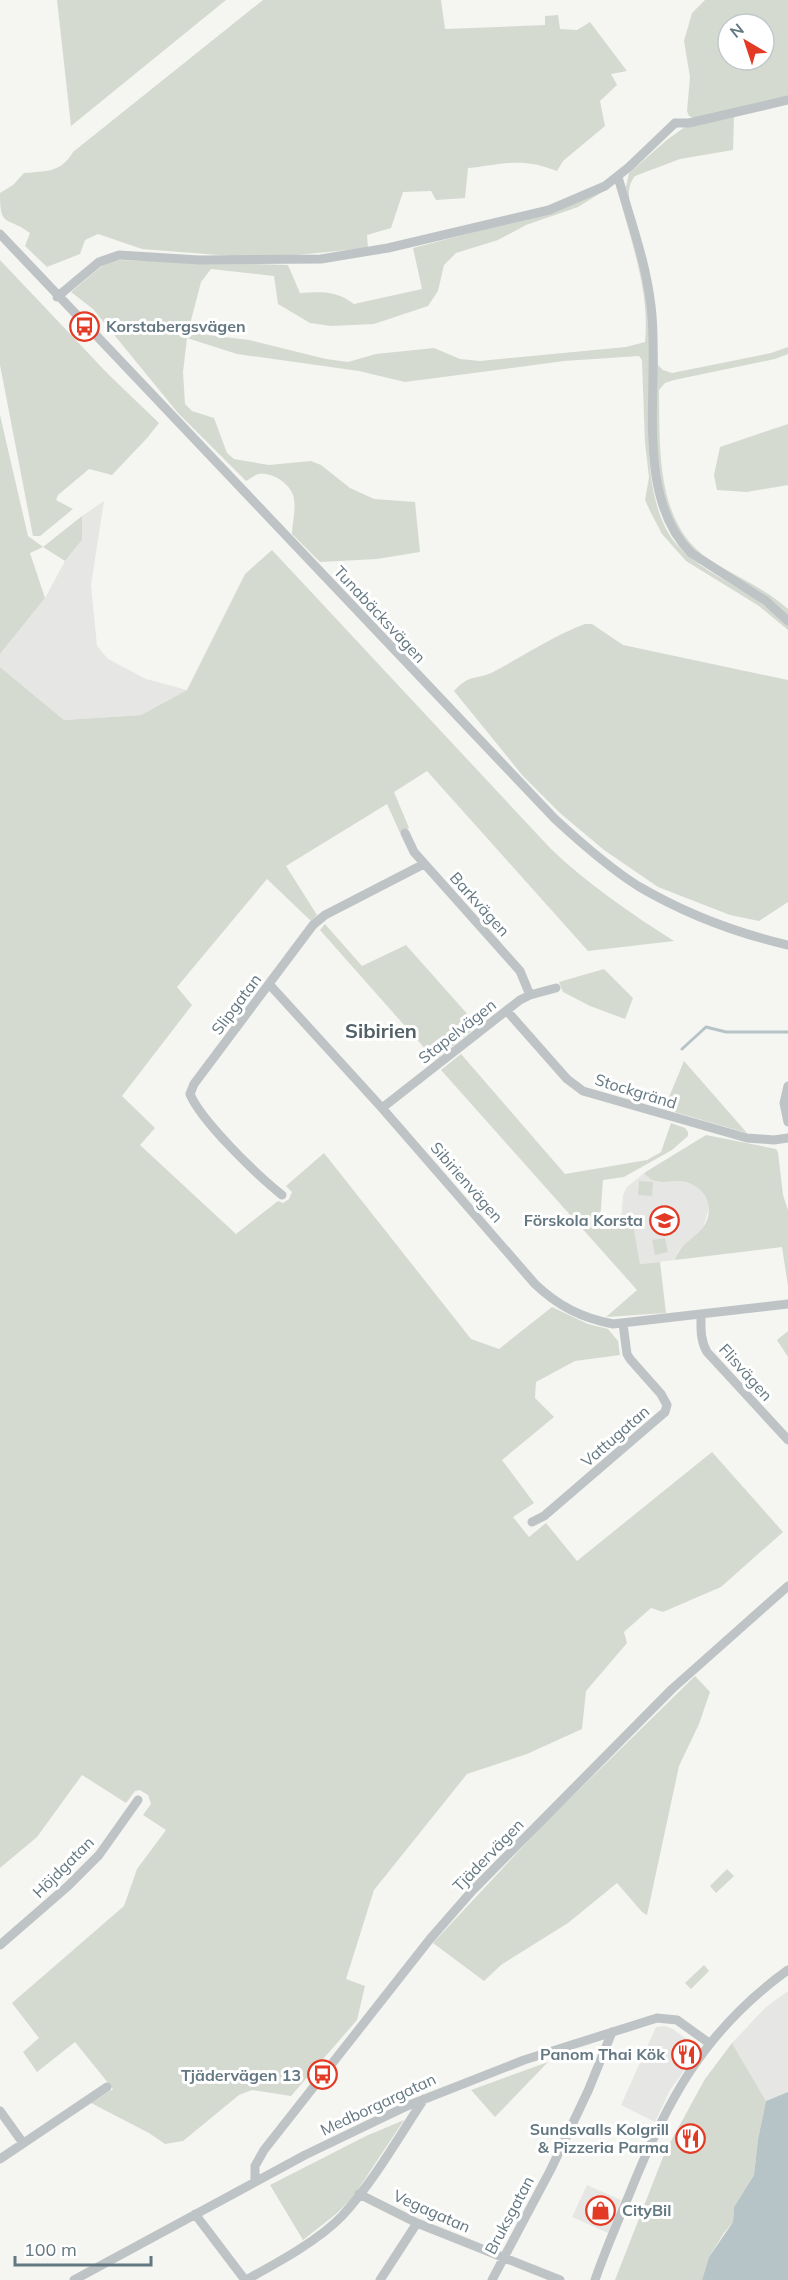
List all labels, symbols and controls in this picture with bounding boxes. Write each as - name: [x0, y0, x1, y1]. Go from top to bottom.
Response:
- north arrow: [716, 12, 776, 72]
- text: N: [726, 19, 748, 42]
- bus stop icon: Korstabergsvägen: [69, 310, 101, 342]
- place label: Korstabergsvägen: [106, 316, 246, 336]
- street label: Tunabäcksvägen: [330, 561, 430, 667]
- street label: Barkvägen: [446, 868, 514, 940]
- street label: Slipgatan: [207, 970, 265, 1038]
- street label: Stapelvägen: [414, 994, 500, 1068]
- district label: Sibirien: [345, 1018, 417, 1043]
- street label: Stockgränd: [593, 1069, 679, 1113]
- street label: Sibirienvägen: [426, 1137, 508, 1227]
- school or university icon: Förskola Korsta: [648, 1204, 680, 1236]
- place label: Förskola Korsta: [524, 1210, 643, 1230]
- street label: Flisvägen: [715, 1339, 777, 1405]
- street label: Vattugatan: [577, 1401, 653, 1471]
- street label: Tjädervägen: [448, 1814, 528, 1896]
- street label: Höjdgatan: [28, 1832, 98, 1902]
- restaurant icon: Panom Thai Kök: [670, 2038, 702, 2070]
- place label: Panom Thai Kök: [540, 2044, 666, 2064]
- bus stop icon: Tjädervägen 13: [306, 2059, 338, 2091]
- place label: Tjädervägen 13: [181, 2065, 301, 2085]
- street label: Medborgargatan: [317, 2068, 439, 2140]
- place label: Sundsvalls Kolgrill & Pizzeria Parma: [530, 2119, 669, 2157]
- restaurant icon: Sundsvalls Kolgrill & Pizzeria Parma: [674, 2122, 706, 2154]
- street label: Bruksgatan: [480, 2172, 538, 2258]
- street label: Vegagatan: [390, 2185, 474, 2237]
- shop icon: CityBil: [585, 2194, 617, 2226]
- place label: CityBil: [622, 2200, 671, 2220]
- scale bar: [15, 2229, 152, 2267]
- text: 100 m: [24, 2238, 77, 2261]

